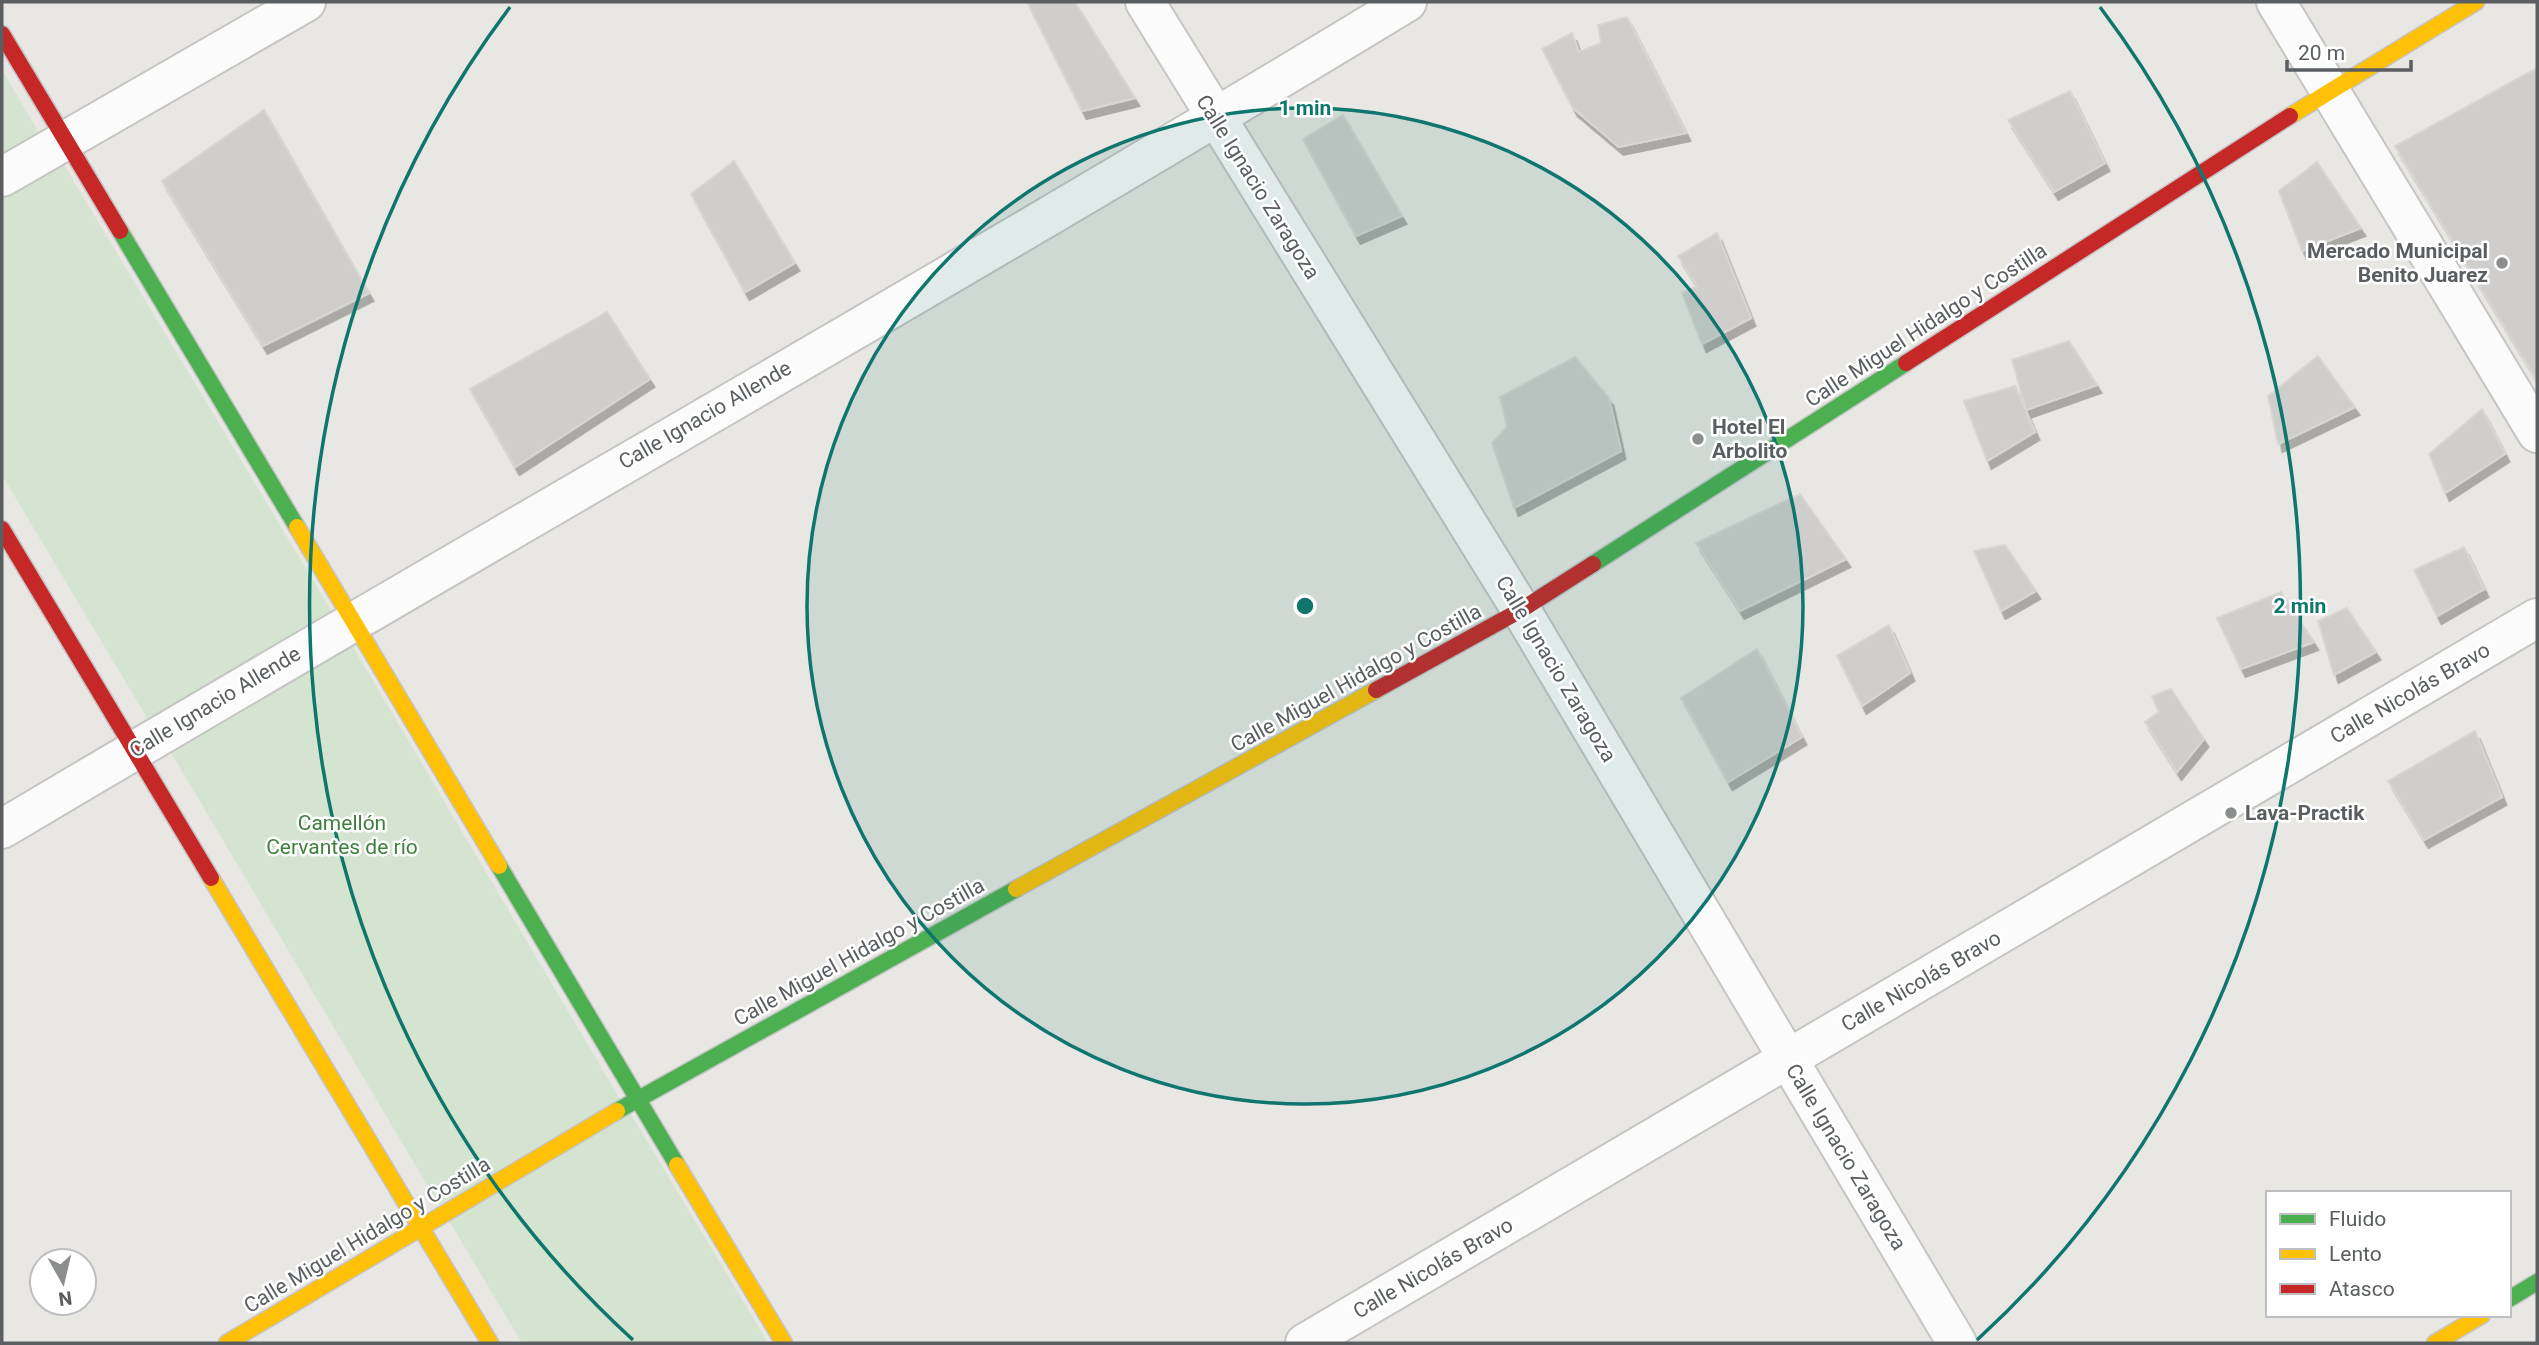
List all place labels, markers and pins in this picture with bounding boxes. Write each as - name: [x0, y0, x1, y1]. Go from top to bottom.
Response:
- place label: Mercado Municipal Benito Juarez: [2307, 239, 2488, 287]
- marker: Mercado Municipal Benito Juarez: [2494, 255, 2510, 271]
- place label: Hotel El Arbolito: [1712, 415, 1787, 463]
- marker: Hotel El Arbolito: [1690, 431, 1706, 447]
- centre of rings: [1293, 594, 1317, 618]
- place label: Lava-Practik: [2245, 801, 2365, 825]
- marker: Lava-Practik: [2223, 805, 2239, 821]

